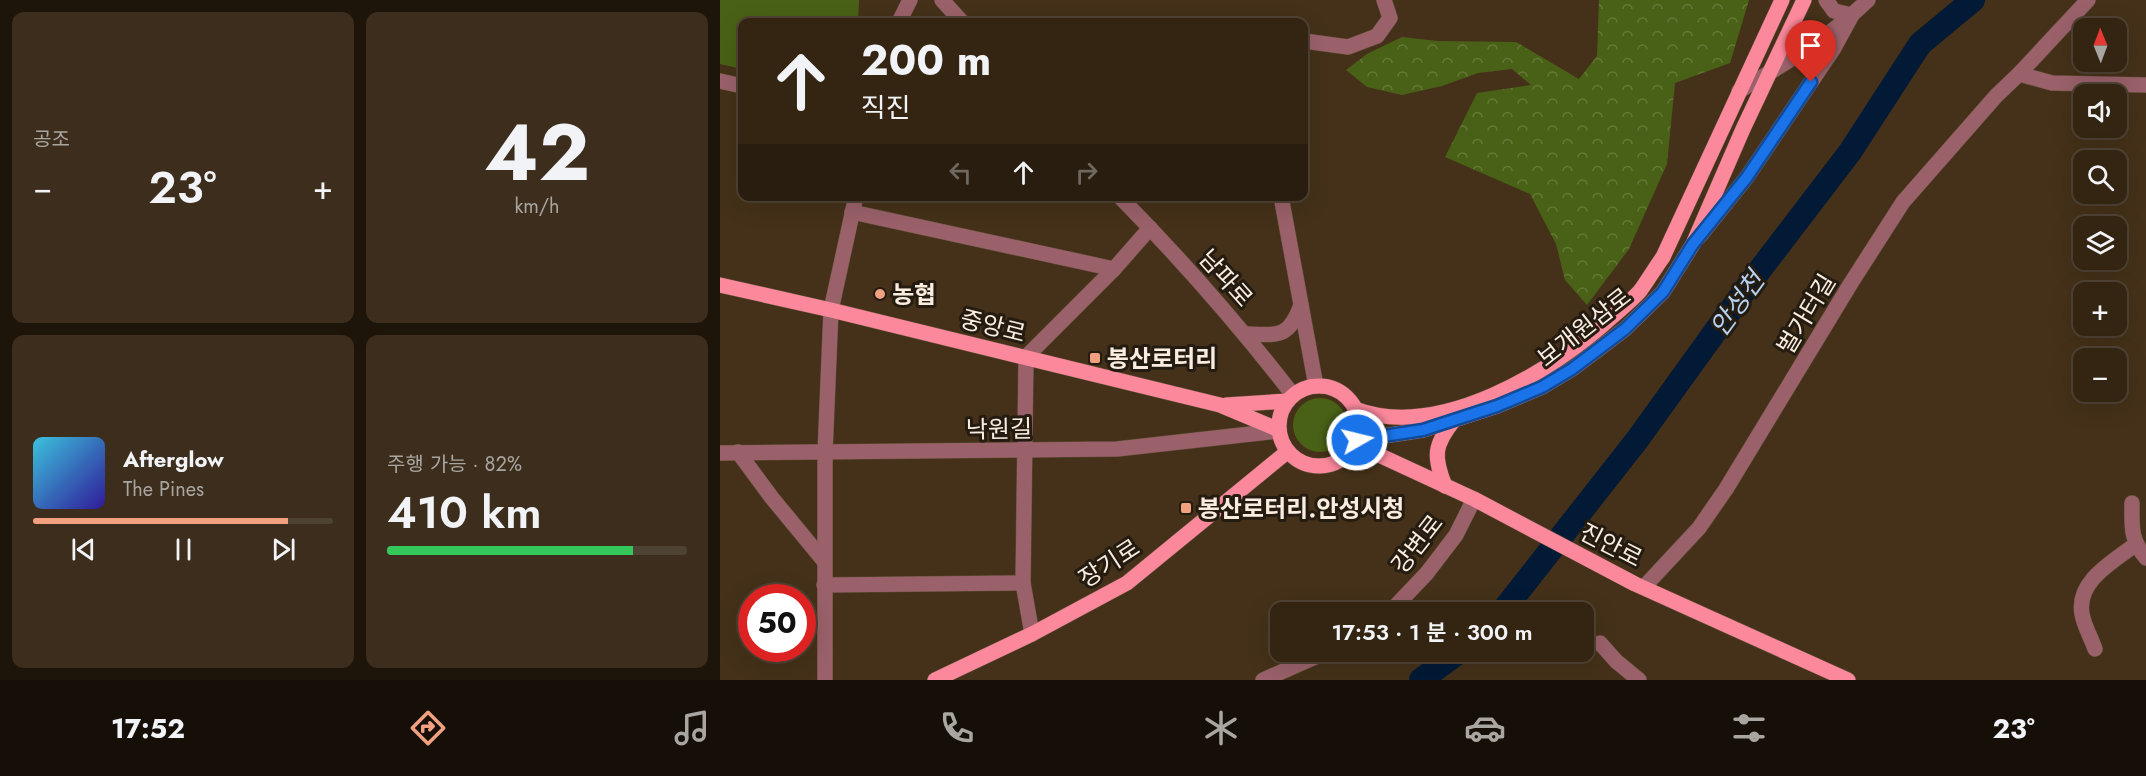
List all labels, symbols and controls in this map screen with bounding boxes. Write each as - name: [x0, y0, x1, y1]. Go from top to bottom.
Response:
- north arrow: [2073, 18, 2127, 72]
- map controls: [2073, 18, 2127, 402]
- pin: [1785, 20, 1836, 82]
- icon: arrive: [1794, 29, 1827, 62]
- text: 200 m: [861, 30, 991, 91]
- icon: ahead: [762, 42, 840, 120]
- button: sound: [2073, 84, 2127, 138]
- text: 직진: [861, 88, 911, 127]
- text: 42: [484, 97, 590, 209]
- text: 공조: [33, 125, 70, 154]
- button: search: [2073, 150, 2127, 204]
- text: 23°: [148, 155, 217, 220]
- icon: left: [944, 156, 977, 189]
- icon: ahead: [1007, 156, 1040, 189]
- icon: right: [1070, 156, 1103, 189]
- text: −: [33, 164, 52, 211]
- text: +: [313, 164, 333, 211]
- text: km/h: [514, 192, 560, 221]
- button: layers: [2073, 216, 2127, 270]
- street label: 남파로: [1191, 242, 1261, 314]
- water label: 안성천: [1701, 261, 1775, 344]
- street label: 벌가터길: [1768, 267, 1844, 361]
- place label: 농협: [892, 277, 936, 312]
- street label: 보개원삼로: [1530, 279, 1638, 375]
- button: +: [2073, 282, 2127, 336]
- marker: 농협: [873, 287, 887, 301]
- street label: 중앙로: [957, 301, 1029, 351]
- place label: 봉산로터리: [1107, 341, 1217, 376]
- button: −: [2073, 348, 2127, 402]
- marker: 봉산로터리: [1088, 351, 1102, 365]
- position arrow: [1325, 408, 1389, 472]
- street label: 낙원길: [966, 411, 1032, 447]
- text: Afterglow: [123, 443, 224, 475]
- text: 주행 가능 · 82%: [387, 450, 522, 479]
- text: The Pines: [123, 475, 204, 504]
- text: 410 km: [387, 480, 542, 545]
- place label: 봉산로터리.안성시청: [1198, 491, 1404, 526]
- marker: 봉산로터리.안성시청: [1179, 501, 1193, 515]
- street label: 강변로: [1383, 507, 1451, 581]
- street label: 진안로: [1574, 514, 1648, 576]
- street label: 장기로: [1072, 530, 1146, 596]
- icon: previous: [67, 533, 100, 566]
- icon: pause: [167, 533, 200, 566]
- icon: next: [267, 533, 300, 566]
- speed limit sign: 50: [738, 584, 816, 662]
- text: 17:53 · 1 분 · 300 m: [1332, 616, 1532, 648]
- icon: directions: [407, 707, 449, 749]
- icon: music: [671, 707, 713, 749]
- icon: phone: [936, 707, 978, 749]
- icon: climate: [1200, 707, 1242, 749]
- icon: car: [1464, 707, 1506, 749]
- icon: filters: [1728, 707, 1770, 749]
- text: 17:52: [111, 709, 185, 748]
- text: 23°: [1992, 709, 2035, 748]

